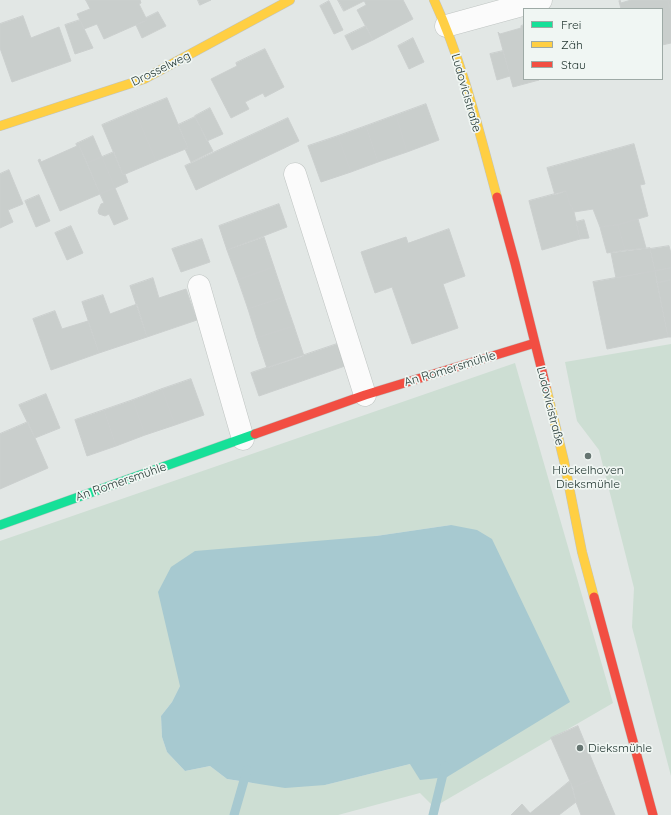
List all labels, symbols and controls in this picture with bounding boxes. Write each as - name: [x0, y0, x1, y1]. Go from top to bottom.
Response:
- legend: [523, 8, 663, 80]
- text: Frei: [561, 17, 581, 32]
- text: Zäh: [561, 37, 583, 52]
- street label: Drosselweg: [129, 48, 193, 90]
- street label: Ludovicistraße: [448, 52, 484, 134]
- text: Stau: [561, 57, 586, 72]
- street label: An Romersmühle: [402, 348, 498, 390]
- street label: Ludovicistraße: [533, 365, 567, 447]
- marker: Hückelhoven Dieksmühle: [583, 451, 593, 461]
- street label: An Romersmühle: [74, 460, 168, 504]
- place label: Hückelhoven Dieksmühle: [552, 463, 624, 491]
- place label: Dieksmühle: [588, 741, 652, 755]
- marker: Dieksmühle: [575, 743, 585, 753]

